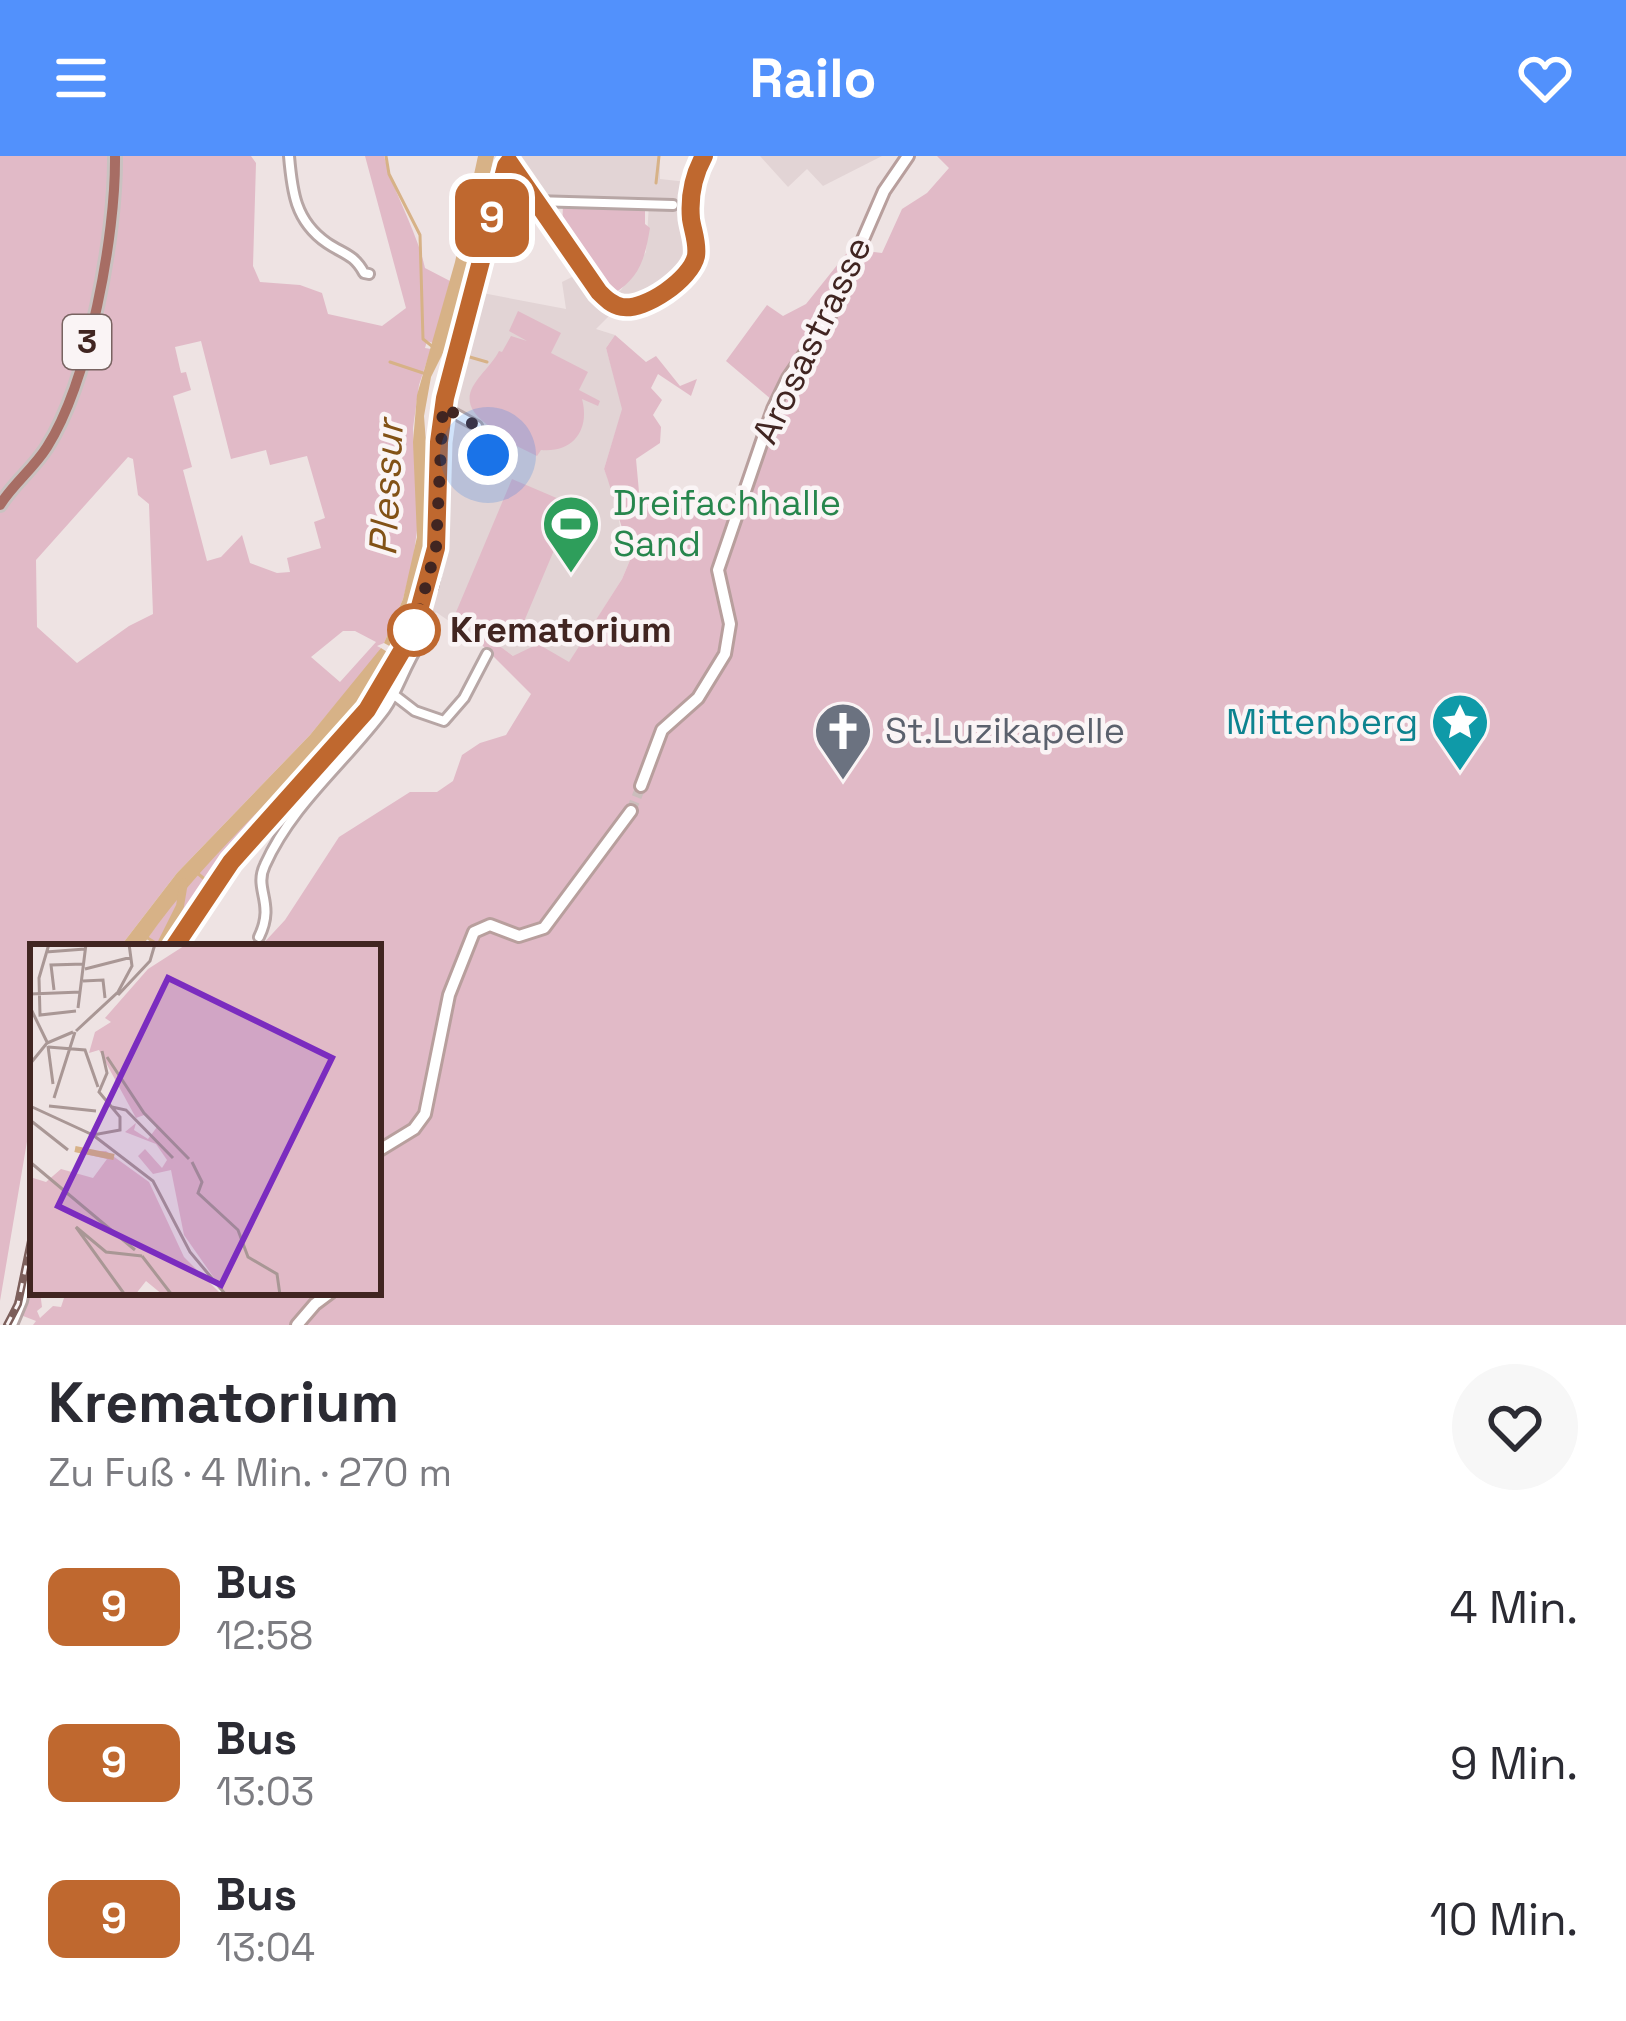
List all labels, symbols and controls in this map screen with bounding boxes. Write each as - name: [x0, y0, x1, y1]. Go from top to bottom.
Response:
- text: Railo: [749, 44, 877, 113]
- icon: menu: [48, 45, 114, 111]
- icon: heart: [1512, 45, 1578, 111]
- line badge: 9: [453, 179, 531, 257]
- text: 9: [479, 191, 505, 244]
- street label: Arosastrasse: [742, 229, 882, 451]
- road number: 3: [63, 315, 111, 369]
- water label: Plessur: [358, 415, 414, 557]
- your location: [458, 425, 518, 485]
- place label: Dreifachhalle Sand: [613, 480, 841, 567]
- sports icon: Dreifachhalle Sand: [540, 493, 602, 575]
- marker: Krematorium: [389, 605, 439, 655]
- place label: Krematorium: [450, 607, 672, 653]
- place icon: Mittenberg: [1429, 691, 1491, 773]
- place label: Mittenberg: [1226, 699, 1418, 745]
- church icon: St.Luzikapelle: [812, 700, 874, 782]
- place label: St.Luzikapelle: [885, 708, 1125, 754]
- inset map: [30, 944, 381, 1295]
- button: heart: [1452, 1364, 1578, 1490]
- text: Krematorium: [48, 1366, 399, 1439]
- text: Zu Fuß · 4 Min. · 270 m: [48, 1448, 452, 1497]
- text: Bus: [216, 1554, 297, 1611]
- text: 4 Min.: [1449, 1579, 1578, 1636]
- text: 9: [101, 1580, 127, 1633]
- text: 12:58: [216, 1611, 313, 1660]
- text: Bus: [216, 1710, 297, 1767]
- text: 9 Min.: [1450, 1735, 1578, 1792]
- text: 9: [101, 1736, 127, 1789]
- text: 13:03: [216, 1767, 314, 1816]
- text: Bus: [216, 1866, 297, 1923]
- text: 10 Min.: [1430, 1891, 1578, 1948]
- text: 9: [101, 1892, 127, 1945]
- text: 13:04: [216, 1923, 315, 1972]

